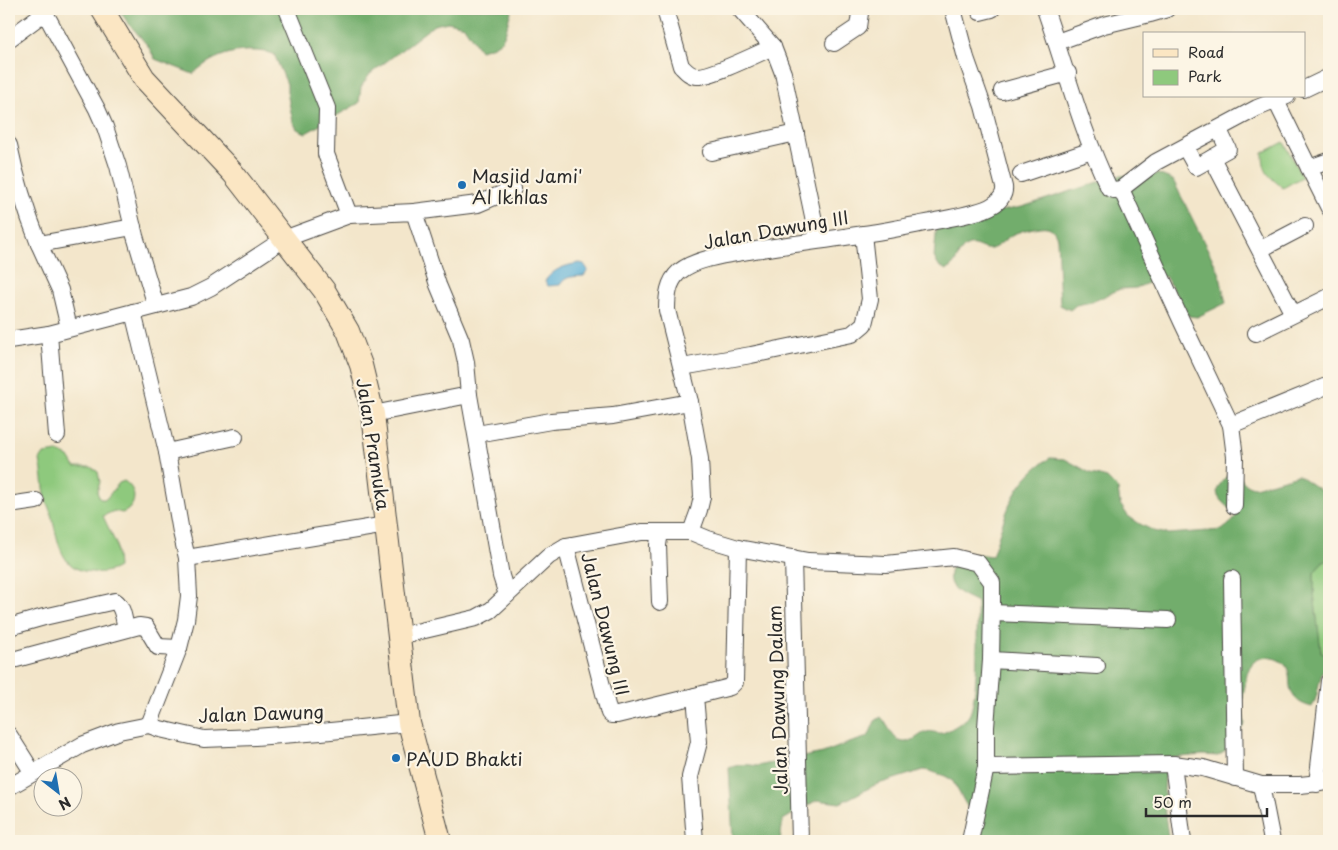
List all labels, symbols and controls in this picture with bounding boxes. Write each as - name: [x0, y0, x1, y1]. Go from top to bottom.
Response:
- legend: [1143, 32, 1306, 98]
- text: Road: [1188, 40, 1224, 63]
- text: Park: [1188, 64, 1222, 87]
- place label: Masjid Jami' Al Ikhlas: [472, 162, 582, 210]
- marker: Masjid Jami' Al Ikhlas: [456, 179, 468, 191]
- street label: Jalan Dawung III: [701, 203, 851, 255]
- street label: Jalan Pramuka: [350, 376, 398, 513]
- street label: Jalan Dawung III: [575, 549, 637, 699]
- street label: Jalan Dawung Dalam: [760, 605, 794, 795]
- street label: Jalan Dawung: [198, 697, 324, 729]
- place label: PAUD Bhakti: [406, 745, 522, 772]
- marker: PAUD Bhakti: [390, 752, 402, 764]
- north arrow: [32, 768, 82, 818]
- scale bar: [1146, 785, 1267, 817]
- text: 50 m: [1153, 790, 1192, 813]
- text: N: [55, 792, 75, 815]

